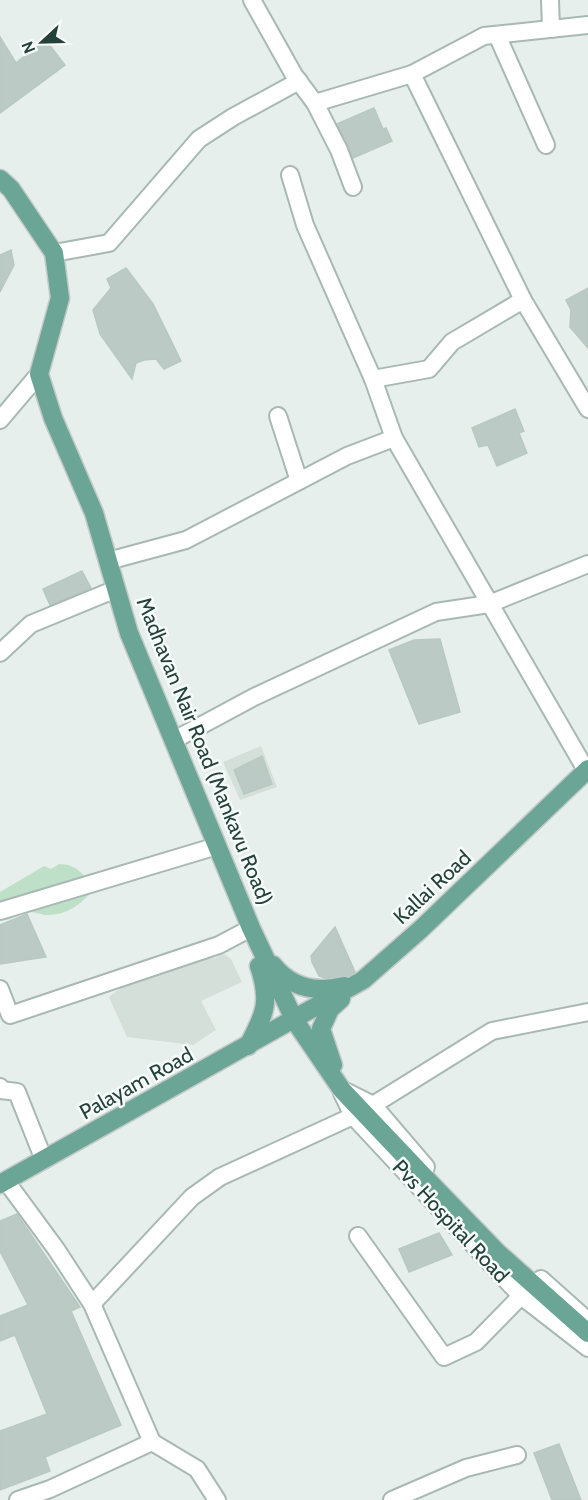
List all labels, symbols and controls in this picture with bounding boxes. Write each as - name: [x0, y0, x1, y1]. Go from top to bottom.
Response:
- north arrow: [12, 12, 72, 72]
- text: N: [18, 39, 39, 56]
- street label: Madhavan Nair Road (Mankavu Road): [132, 594, 278, 908]
- street label: Kallai Road: [388, 845, 476, 929]
- street label: Palayam Road: [75, 1042, 197, 1124]
- street label: Pvs Hospital Road: [388, 1154, 514, 1288]

